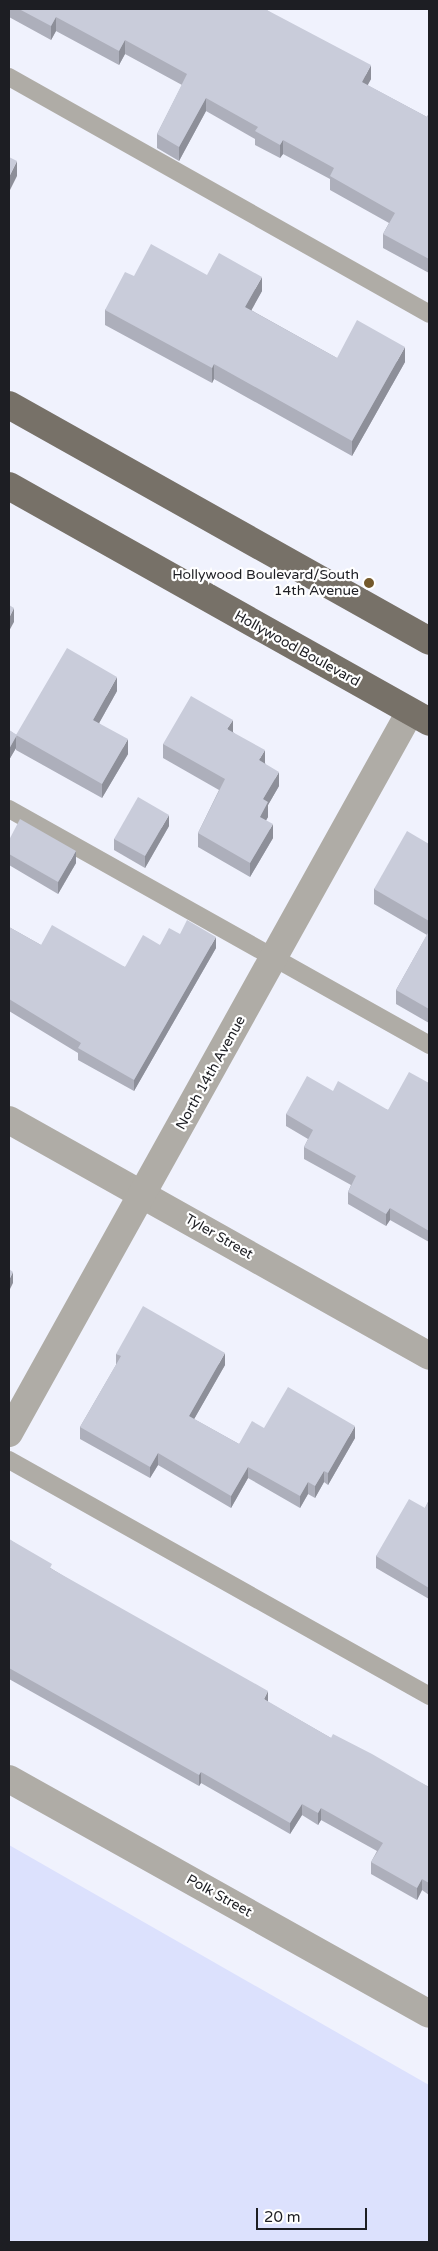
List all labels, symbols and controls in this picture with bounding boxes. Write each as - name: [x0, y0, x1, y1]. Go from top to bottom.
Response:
- place label: Hollywood Boulevard/South 14th Avenue: [172, 567, 359, 600]
- marker: Hollywood Boulevard/South 14th Avenue: [363, 577, 375, 589]
- street label: Hollywood Boulevard: [231, 607, 363, 691]
- street label: North 14th Avenue: [173, 1013, 249, 1133]
- street label: Tyler Street: [182, 1211, 256, 1263]
- street label: Polk Street: [183, 1871, 255, 1921]
- scale bar: [258, 2198, 369, 2230]
- text: 20 m: [264, 2208, 301, 2226]

